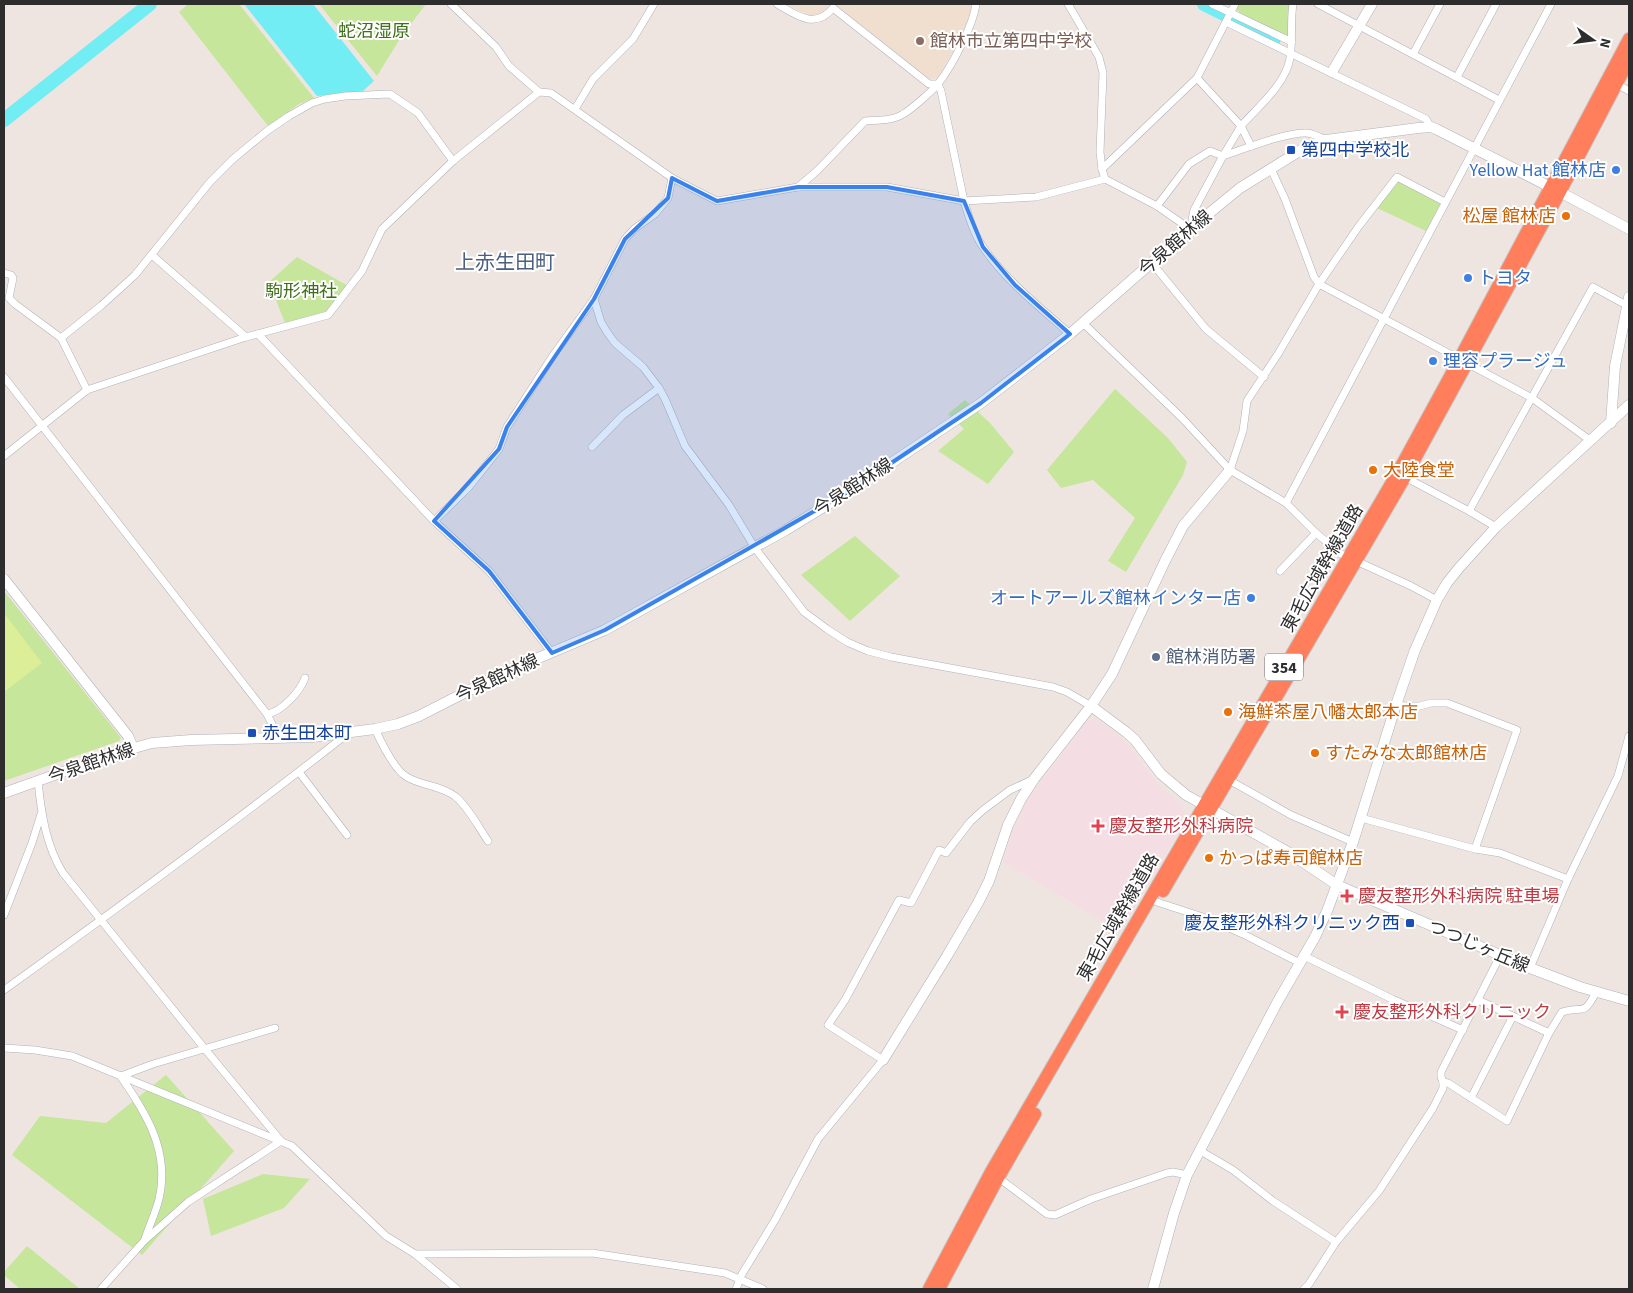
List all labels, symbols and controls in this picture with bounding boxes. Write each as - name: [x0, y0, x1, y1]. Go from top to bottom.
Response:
- north arrow: [1568, 15, 1618, 65]
- park label: 蛇沼湿原: [338, 19, 410, 44]
- place label: 館林市立第四中学校: [930, 29, 1092, 54]
- marker: 館林市立第四中学校: [914, 35, 926, 47]
- text: N: [1594, 36, 1615, 50]
- place label: 第四中学校北: [1301, 138, 1409, 163]
- marker: 第四中学校北: [1285, 144, 1297, 156]
- place label: Yellow Hat 館林店: [1469, 158, 1606, 183]
- marker: Yellow Hat 館林店: [1610, 164, 1622, 176]
- street label: 今泉館林線: [1133, 204, 1217, 282]
- place label: 松屋 館林店: [1462, 204, 1556, 229]
- marker: 松屋 館林店: [1560, 210, 1572, 222]
- district label: 上赤生田町: [455, 249, 555, 277]
- place label: トヨタ: [1478, 266, 1532, 291]
- marker: トヨタ: [1462, 272, 1474, 284]
- park label: 駒形神社: [265, 279, 337, 304]
- place label: 理容プラージュ: [1443, 349, 1567, 374]
- marker: 理容プラージュ: [1427, 355, 1439, 367]
- street label: 今泉館林線: [809, 452, 898, 522]
- place label: 大陸食堂: [1383, 458, 1455, 483]
- marker: 大陸食堂: [1367, 464, 1379, 476]
- street label: 東毛広域幹線道路: [1276, 500, 1369, 637]
- place label: オートアールズ館林インター店: [990, 586, 1241, 611]
- marker: オートアールズ館林インター店: [1245, 592, 1257, 604]
- place label: 館林消防署: [1166, 645, 1256, 670]
- street label: 今泉館林線: [451, 648, 543, 709]
- marker: 館林消防署: [1150, 651, 1162, 663]
- road number: 354: [1265, 654, 1303, 680]
- place label: 海鮮茶屋八幡太郎本店: [1238, 700, 1418, 725]
- marker: 海鮮茶屋八幡太郎本店: [1222, 706, 1234, 718]
- place label: 赤生田本町: [262, 721, 352, 746]
- marker: 赤生田本町: [246, 727, 258, 739]
- street label: 今泉館林線: [45, 737, 138, 790]
- place label: すたみな太郎館林店: [1325, 741, 1487, 766]
- marker: すたみな太郎館林店: [1309, 747, 1321, 759]
- place label: 慶友整形外科病院: [1109, 814, 1253, 839]
- marker: 慶友整形外科病院: [1091, 819, 1105, 833]
- place label: かっぱ寿司館林店: [1219, 846, 1363, 871]
- street label: 東毛広域幹線道路: [1072, 849, 1165, 986]
- marker: かっぱ寿司館林店: [1203, 852, 1215, 864]
- place label: 慶友整形外科病院 駐車場: [1358, 884, 1560, 909]
- marker: 慶友整形外科病院 駐車場: [1340, 889, 1354, 903]
- place label: 慶友整形外科クリニック西: [1184, 911, 1400, 936]
- street label: つつじヶ丘線: [1424, 914, 1533, 979]
- marker: 慶友整形外科クリニック西: [1404, 917, 1416, 929]
- place label: 慶友整形外科クリニック: [1353, 1000, 1551, 1025]
- marker: 慶友整形外科クリニック: [1335, 1005, 1349, 1019]

